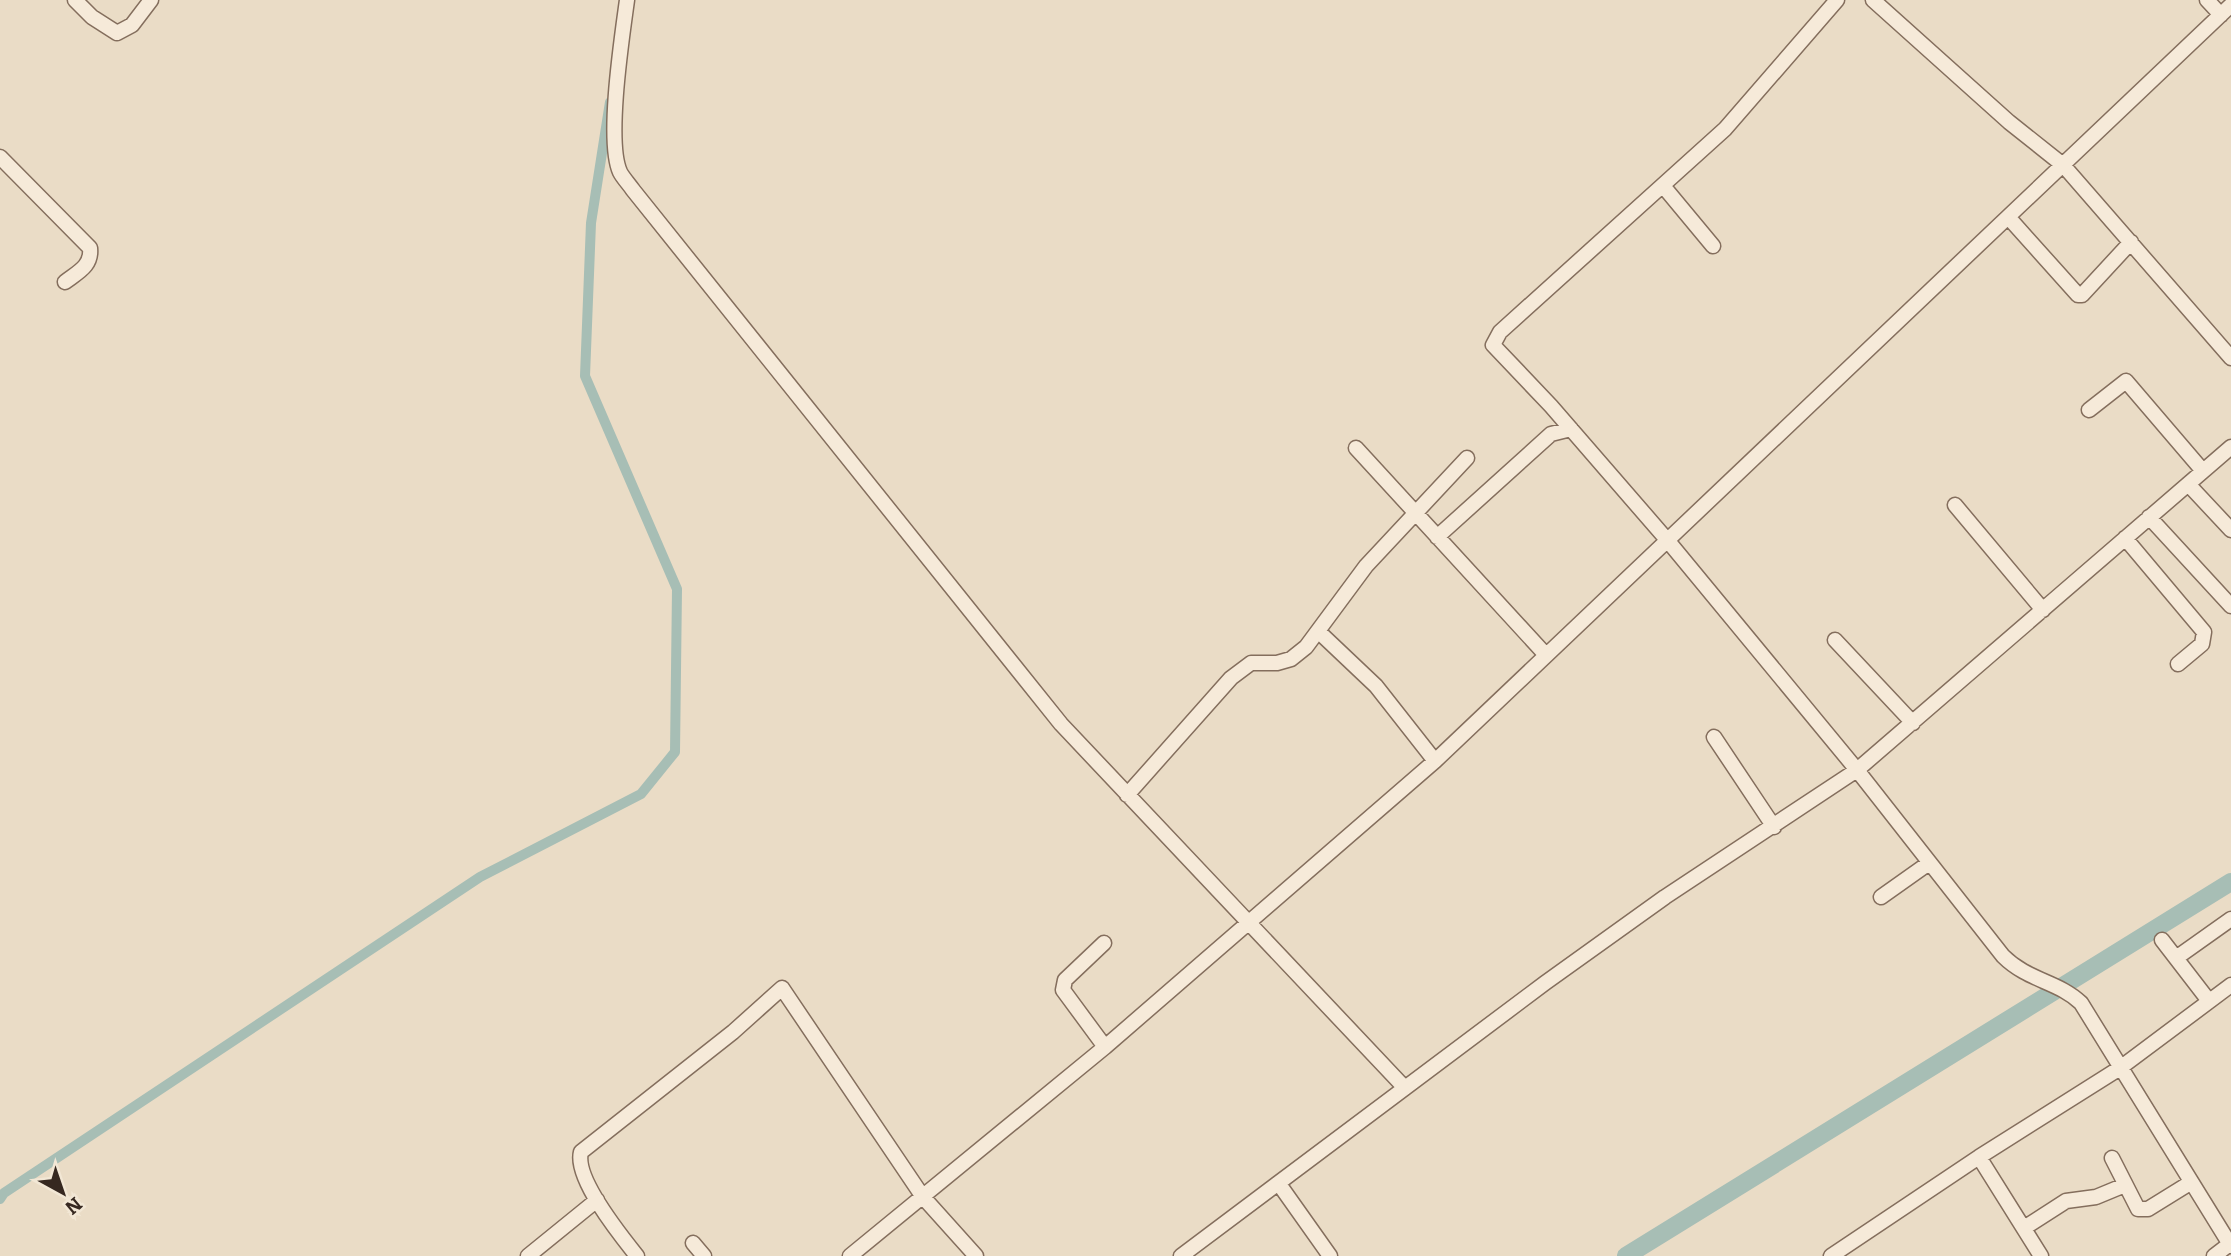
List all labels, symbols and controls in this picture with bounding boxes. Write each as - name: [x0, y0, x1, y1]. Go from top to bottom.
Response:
- north arrow: [28, 1158, 98, 1228]
- text: N: [60, 1192, 87, 1219]

